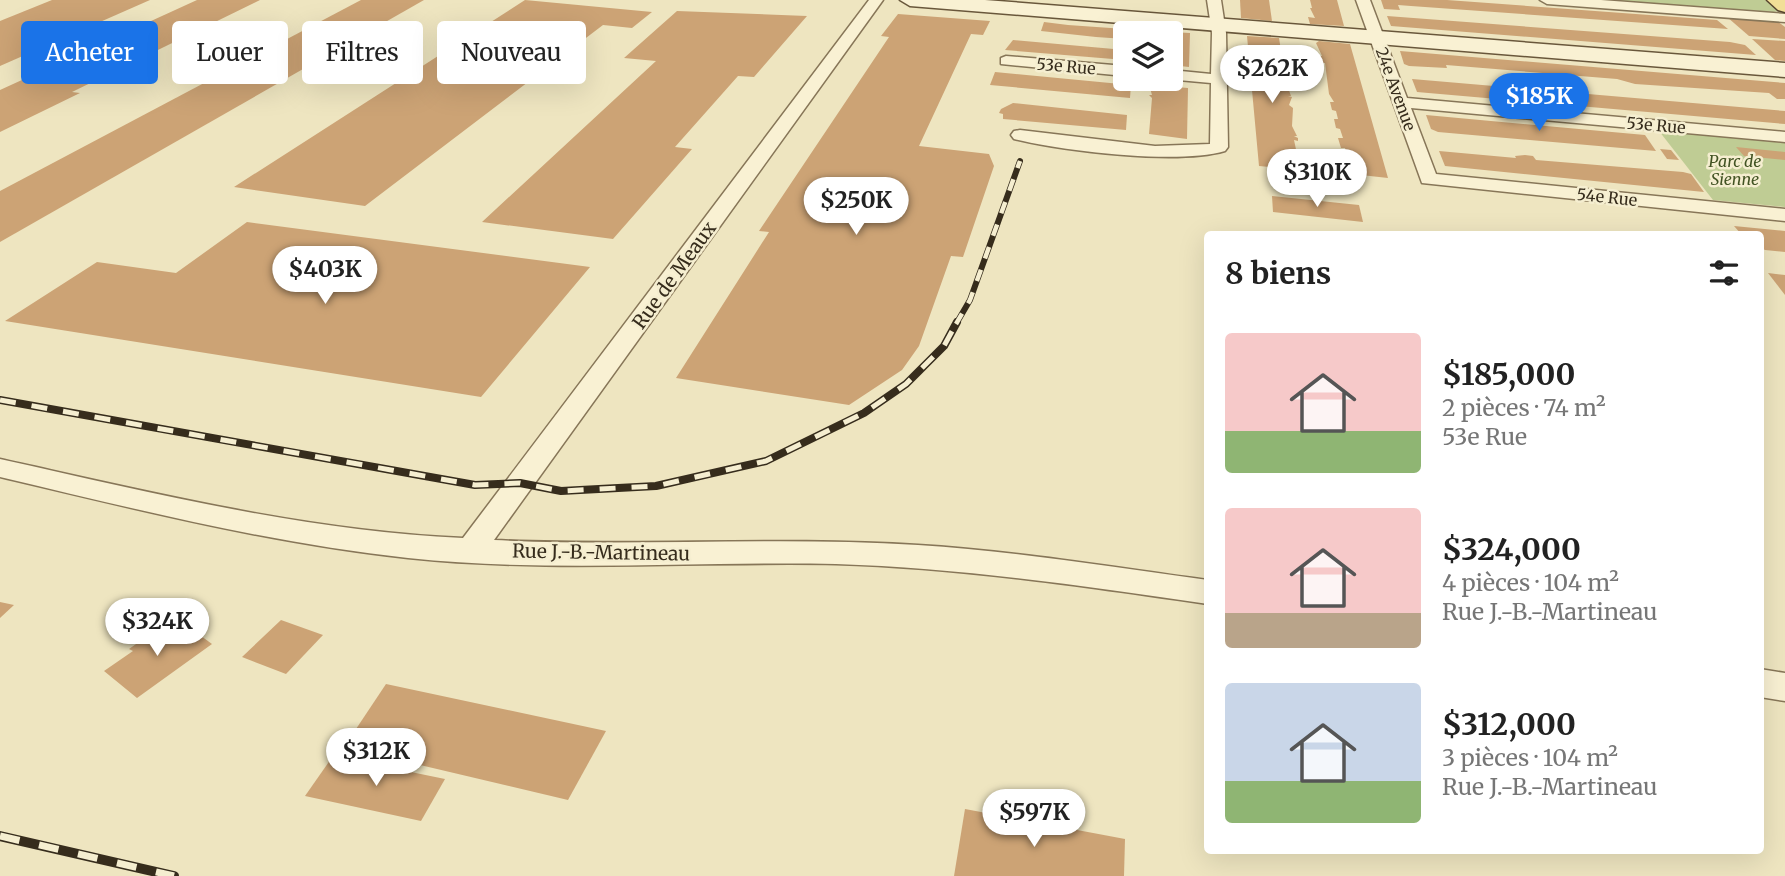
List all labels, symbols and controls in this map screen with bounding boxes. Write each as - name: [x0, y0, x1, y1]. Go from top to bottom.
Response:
- chip: Acheter: [21, 21, 158, 84]
- chip: Louer: [172, 21, 288, 84]
- chip: Filtres: [302, 21, 423, 84]
- chip: Nouveau: [437, 21, 586, 84]
- map controls: [1113, 21, 1183, 91]
- button: layers: [1113, 21, 1183, 91]
- street label: 24e Avenue: [1372, 45, 1420, 133]
- pin: $262K: [1223, 46, 1321, 105]
- street label: 53e Rue: [1036, 53, 1096, 79]
- text: $262K: [1236, 53, 1308, 82]
- pin: $185K: [1490, 74, 1588, 133]
- text: $185K: [1505, 81, 1573, 110]
- street label: 53e Rue: [1626, 112, 1686, 138]
- pin: $310K: [1268, 150, 1366, 209]
- park label: Parc de Sienne: [1708, 151, 1762, 189]
- text: $310K: [1283, 157, 1351, 186]
- pin: $250K: [807, 177, 905, 237]
- street label: 54e Rue: [1576, 184, 1638, 210]
- text: $250K: [820, 185, 892, 214]
- street label: Rue de Meaux: [627, 216, 721, 333]
- pin: $403K: [276, 246, 374, 306]
- text: $403K: [288, 254, 362, 283]
- text: 8 biens: [1225, 254, 1331, 292]
- icon: filters: [1705, 254, 1743, 292]
- text: $185,000: [1442, 355, 1575, 393]
- icon: home: [1281, 361, 1365, 445]
- text: 2 pièces · 74 m²: [1442, 393, 1606, 422]
- text: 53e Rue: [1442, 422, 1527, 451]
- text: $324,000: [1442, 530, 1581, 568]
- icon: home: [1281, 536, 1365, 620]
- street label: Rue J.-B.-Martineau: [512, 538, 690, 566]
- text: 4 pièces · 104 m²: [1442, 568, 1619, 597]
- text: Rue J.-B.-Martineau: [1442, 597, 1658, 626]
- pin: $324K: [108, 598, 206, 658]
- text: $324K: [121, 606, 193, 635]
- text: $312,000: [1442, 705, 1576, 743]
- icon: home: [1281, 711, 1365, 795]
- pin: $312K: [327, 728, 425, 788]
- text: $312K: [342, 736, 410, 765]
- text: 3 pièces · 104 m²: [1442, 743, 1618, 772]
- text: Rue J.-B.-Martineau: [1442, 772, 1658, 801]
- pin: $597K: [985, 790, 1083, 849]
- text: $597K: [998, 797, 1070, 826]

